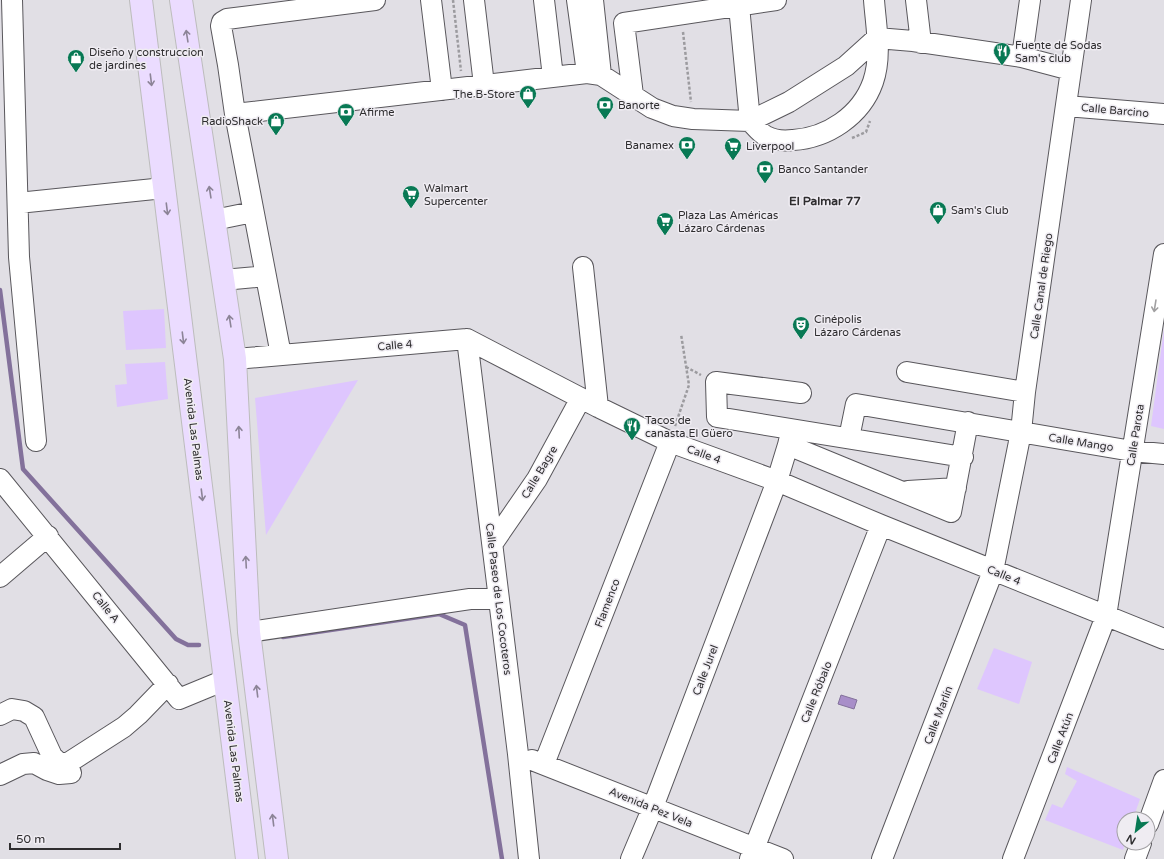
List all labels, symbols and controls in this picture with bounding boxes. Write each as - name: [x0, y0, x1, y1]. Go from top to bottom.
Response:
- one-way arrow: [183, 30, 191, 43]
- place label: Fuente de Sodas Sam's club: [1015, 39, 1102, 65]
- restaurant icon: Fuente de Sodas Sam's club: [992, 41, 1012, 66]
- place label: Diseño y construccion de jardines: [89, 46, 204, 72]
- shop icon: Diseño y construccion de jardines: [66, 48, 86, 73]
- one-way arrow: [147, 73, 154, 86]
- shop icon: The B-Store: [518, 84, 538, 109]
- place label: The B-Store: [453, 88, 515, 101]
- bank icon: Banorte: [595, 95, 615, 120]
- place label: Banorte: [618, 99, 660, 112]
- street label: Calle Barcino: [1080, 101, 1150, 120]
- bank icon: Afirme: [336, 102, 356, 127]
- place label: Afirme: [359, 106, 395, 119]
- shop icon: RadioShack: [266, 111, 286, 136]
- place label: RadioShack: [201, 115, 263, 128]
- bank icon: Banamex: [677, 135, 697, 160]
- supermarket icon: Liverpool: [723, 136, 743, 161]
- place label: Banamex: [625, 139, 674, 152]
- place label: Liverpool: [746, 140, 794, 153]
- bank icon: Banco Santander: [755, 159, 775, 184]
- place label: Banco Santander: [778, 163, 869, 176]
- place label: Walmart Supercenter: [424, 182, 489, 208]
- supermarket icon: Walmart Supercenter: [401, 184, 421, 209]
- one-way arrow: [206, 186, 214, 199]
- district label: El Palmar 77: [789, 194, 861, 208]
- shop icon: Sam's Club: [928, 200, 948, 225]
- one-way arrow: [163, 202, 171, 215]
- place label: Sam's Club: [951, 204, 1009, 217]
- place label: Plaza Las Américas Lázaro Cárdenas: [678, 209, 778, 235]
- supermarket icon: Plaza Las Américas Lázaro Cárdenas: [655, 211, 675, 236]
- street label: Calle Canal de Riego: [1028, 232, 1055, 340]
- one-way arrow: [1151, 299, 1159, 312]
- place label: Cinépolis Lázaro Cárdenas: [814, 313, 901, 339]
- one-way arrow: [226, 315, 234, 328]
- theatre icon: Cinépolis Lázaro Cárdenas: [791, 315, 811, 340]
- one-way arrow: [179, 331, 186, 344]
- street label: Calle 4: [377, 337, 413, 354]
- street label: Avenida Las Palmas: [181, 377, 206, 481]
- street label: Calle Parota: [1124, 403, 1147, 467]
- place label: Tacos de canasta El Güero: [645, 414, 733, 440]
- restaurant icon: Tacos de canasta El Güero: [622, 416, 642, 441]
- one-way arrow: [236, 426, 243, 439]
- street label: Calle Mango: [1048, 431, 1115, 454]
- street label: Calle 4: [685, 442, 723, 467]
- street label: Calle Bagre: [519, 443, 560, 501]
- one-way arrow: [198, 488, 206, 501]
- street label: Calle Paseo de Los Cocoteros: [483, 522, 514, 676]
- one-way arrow: [242, 556, 250, 569]
- street label: Calle 4: [985, 563, 1023, 588]
- street label: Flamenco: [592, 577, 623, 629]
- street label: Calle A: [89, 589, 122, 626]
- street label: Calle Jurel: [690, 643, 721, 697]
- street label: Calle Róbalo: [798, 659, 835, 725]
- street label: Calle Marlín: [921, 684, 956, 746]
- one-way arrow: [253, 685, 261, 698]
- street label: Avenida Las Palmas: [221, 699, 246, 803]
- street label: Calle Atún: [1045, 711, 1076, 766]
- street label: Avenida Pez Vela: [607, 785, 695, 830]
- north arrow: [1116, 811, 1156, 851]
- one-way arrow: [269, 814, 276, 827]
- scale bar: [10, 825, 120, 851]
- text: N: [1124, 831, 1138, 847]
- text: 50 m: [16, 832, 45, 846]

